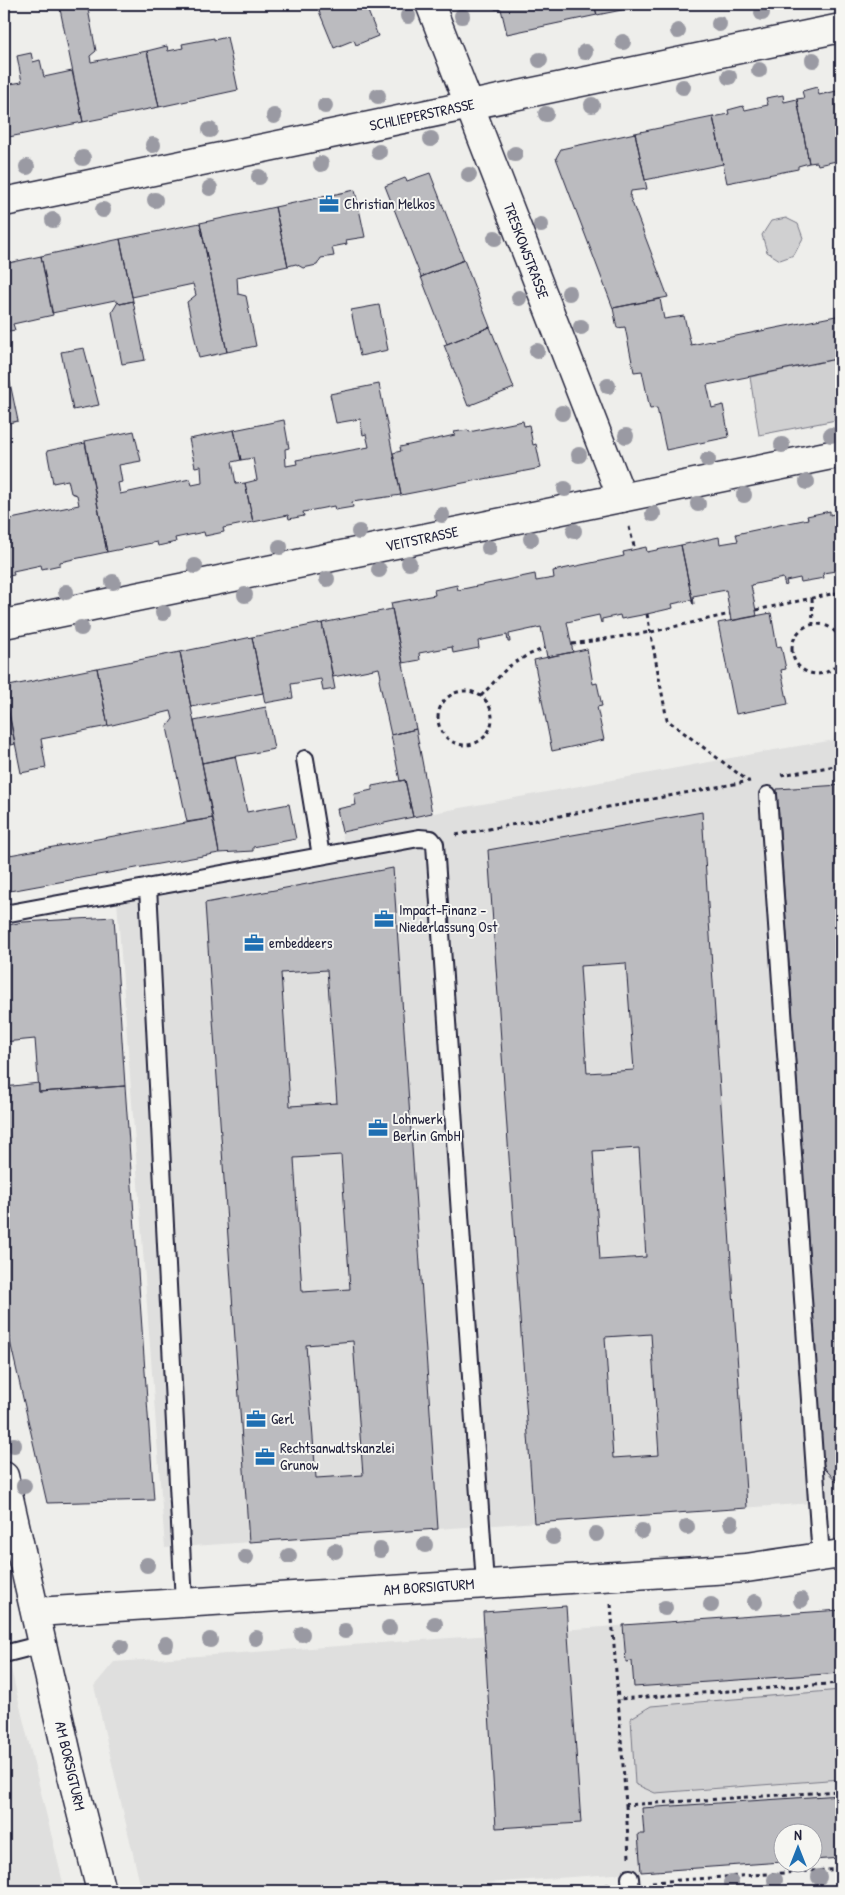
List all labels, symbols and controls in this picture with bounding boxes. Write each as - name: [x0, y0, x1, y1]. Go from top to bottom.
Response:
- street label: SCHLIEPERSTRASSE: [367, 93, 477, 136]
- office icon: Christian Melkos: [318, 193, 340, 215]
- place label: Christian Melkos: [344, 193, 435, 214]
- street label: TRESKOWSTRASSE: [499, 200, 555, 302]
- street label: VEITSTRASSE: [383, 520, 461, 556]
- place label: Impact-Finanz - Niederlassung Ost: [399, 899, 498, 937]
- office icon: Impact-Finanz - Niederlassung Ost: [373, 908, 395, 930]
- office icon: embeddeers: [243, 932, 265, 954]
- place label: embeddeers: [269, 932, 333, 953]
- place label: Lohnwerk Berlin GmbH: [393, 1108, 461, 1146]
- office icon: Lohnwerk Berlin GmbH: [367, 1117, 389, 1139]
- office icon: Gerl: [245, 1408, 267, 1430]
- place label: Gerl: [271, 1408, 294, 1429]
- place label: Rechtsanwaltskanzlei Grunow: [280, 1437, 395, 1475]
- office icon: Rechtsanwaltskanzlei Grunow: [254, 1446, 276, 1468]
- street label: AM BORSIGTURM: [383, 1573, 475, 1600]
- street label: AM BORSIGTURM: [50, 1719, 91, 1813]
- north arrow: [772, 1822, 822, 1872]
- text: N: [794, 1825, 802, 1844]

